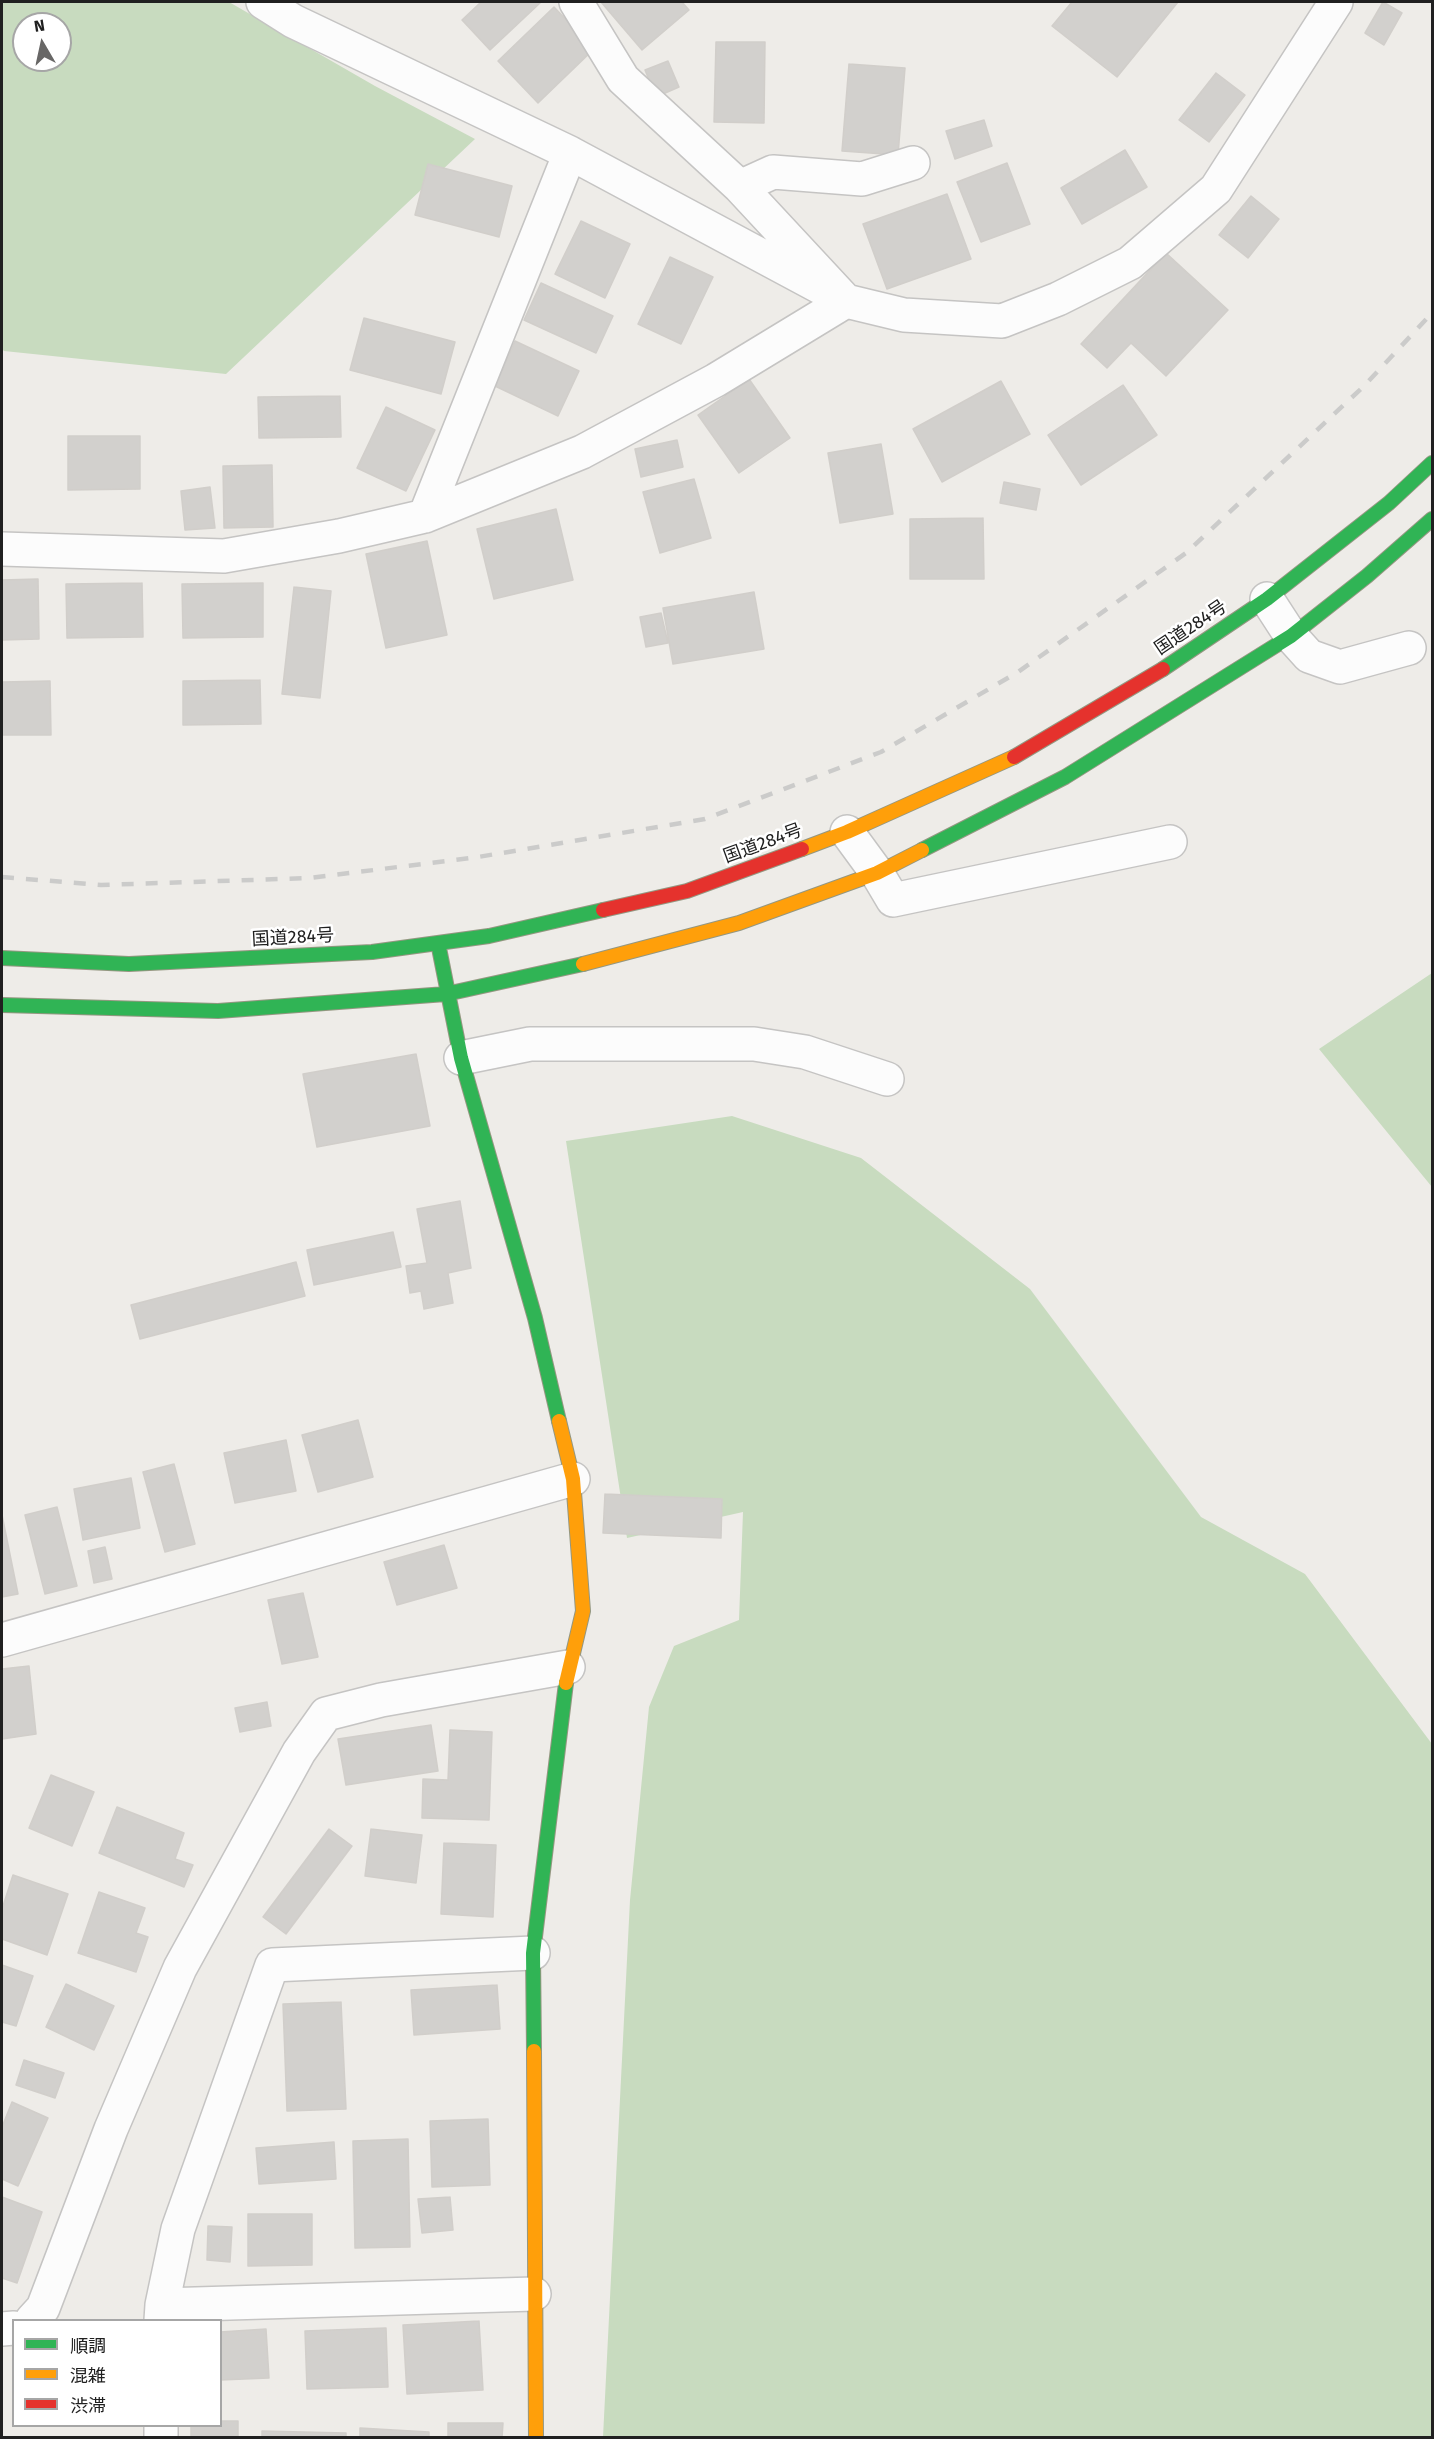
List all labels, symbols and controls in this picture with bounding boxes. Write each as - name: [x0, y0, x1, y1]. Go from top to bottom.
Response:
- north arrow: [12, 12, 72, 72]
- text: N: [33, 15, 46, 36]
- street label: 国道284号: [1151, 596, 1231, 660]
- street label: 国道284号: [721, 820, 805, 868]
- street label: 国道284号: [251, 925, 335, 951]
- legend: [12, 2319, 222, 2427]
- text: 順調: [70, 2335, 106, 2357]
- text: 混雑: [70, 2365, 106, 2387]
- text: 渋滞: [70, 2395, 106, 2417]

